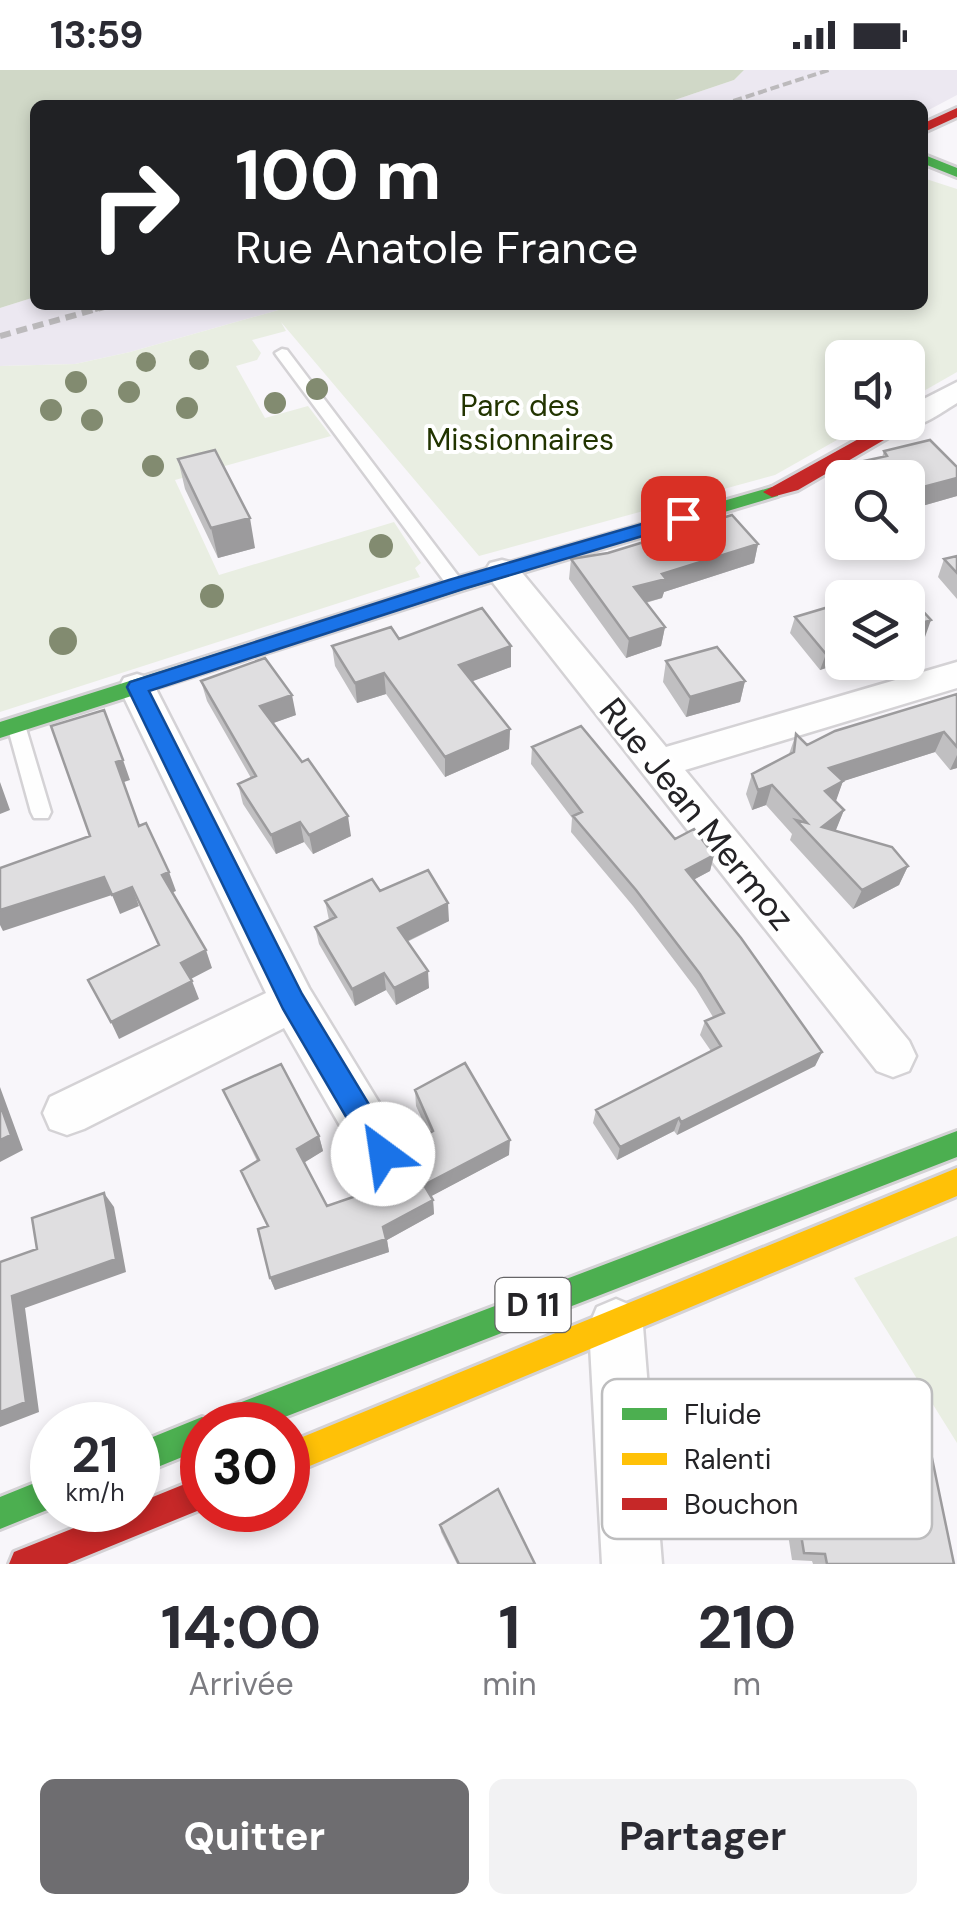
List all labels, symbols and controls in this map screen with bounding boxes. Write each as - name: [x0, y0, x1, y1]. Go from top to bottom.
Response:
- text: 13:59: [50, 10, 143, 60]
- text: 100 m: [235, 130, 441, 221]
- icon: right: [70, 140, 200, 270]
- text: Rue Anatole France: [235, 218, 638, 277]
- map controls: [825, 340, 925, 680]
- button: sound: [825, 340, 925, 440]
- park label: Parc des Missionnaires: [426, 386, 614, 459]
- button: search: [825, 460, 925, 560]
- pin: [641, 476, 726, 561]
- icon: arrive: [656, 491, 711, 546]
- button: layers: [825, 580, 925, 680]
- street label: Rue Jean Mermoz: [589, 688, 805, 940]
- position arrow: [331, 1102, 435, 1206]
- road number: D 11: [496, 1278, 570, 1332]
- legend: [602, 1379, 932, 1539]
- text: Fluide: [684, 1396, 761, 1433]
- speed limit sign: 30: [180, 1402, 310, 1532]
- text: 21: [71, 1422, 119, 1488]
- text: Ralenti: [684, 1441, 771, 1478]
- text: km/h: [65, 1476, 125, 1509]
- text: Bouchon: [684, 1486, 798, 1523]
- text: 14:00: [161, 1588, 321, 1667]
- text: 1: [498, 1588, 520, 1667]
- text: 210: [697, 1588, 796, 1667]
- text: Arrivée: [189, 1663, 294, 1705]
- text: min: [482, 1663, 537, 1705]
- text: m: [733, 1663, 761, 1705]
- button: Quitter: [40, 1779, 469, 1894]
- button: Partager: [489, 1779, 917, 1894]

